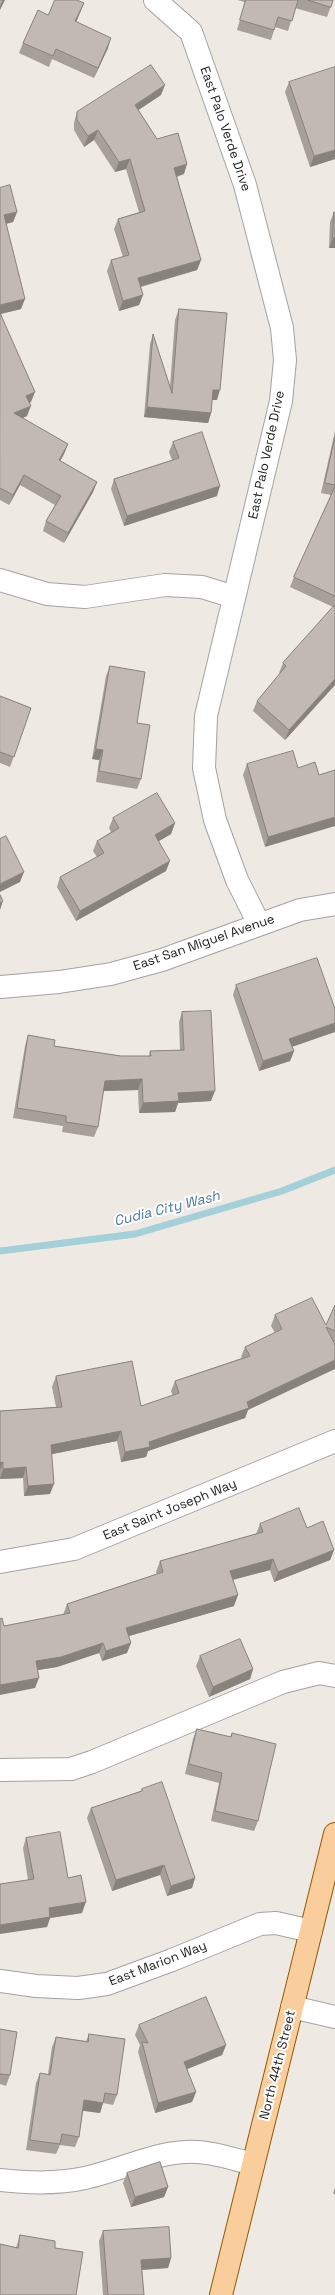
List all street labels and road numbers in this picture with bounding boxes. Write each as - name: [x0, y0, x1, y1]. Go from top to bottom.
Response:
- street label: East Palo Verde Drive: [196, 65, 254, 193]
- street label: East Palo Verde Drive: [246, 389, 288, 521]
- street label: East San Miguel Avenue: [131, 911, 277, 975]
- street label: East Saint Joseph Way: [101, 1476, 239, 1544]
- street label: East Marion Way: [107, 1938, 209, 1990]
- street label: North 44th Street: [257, 2009, 299, 2121]

